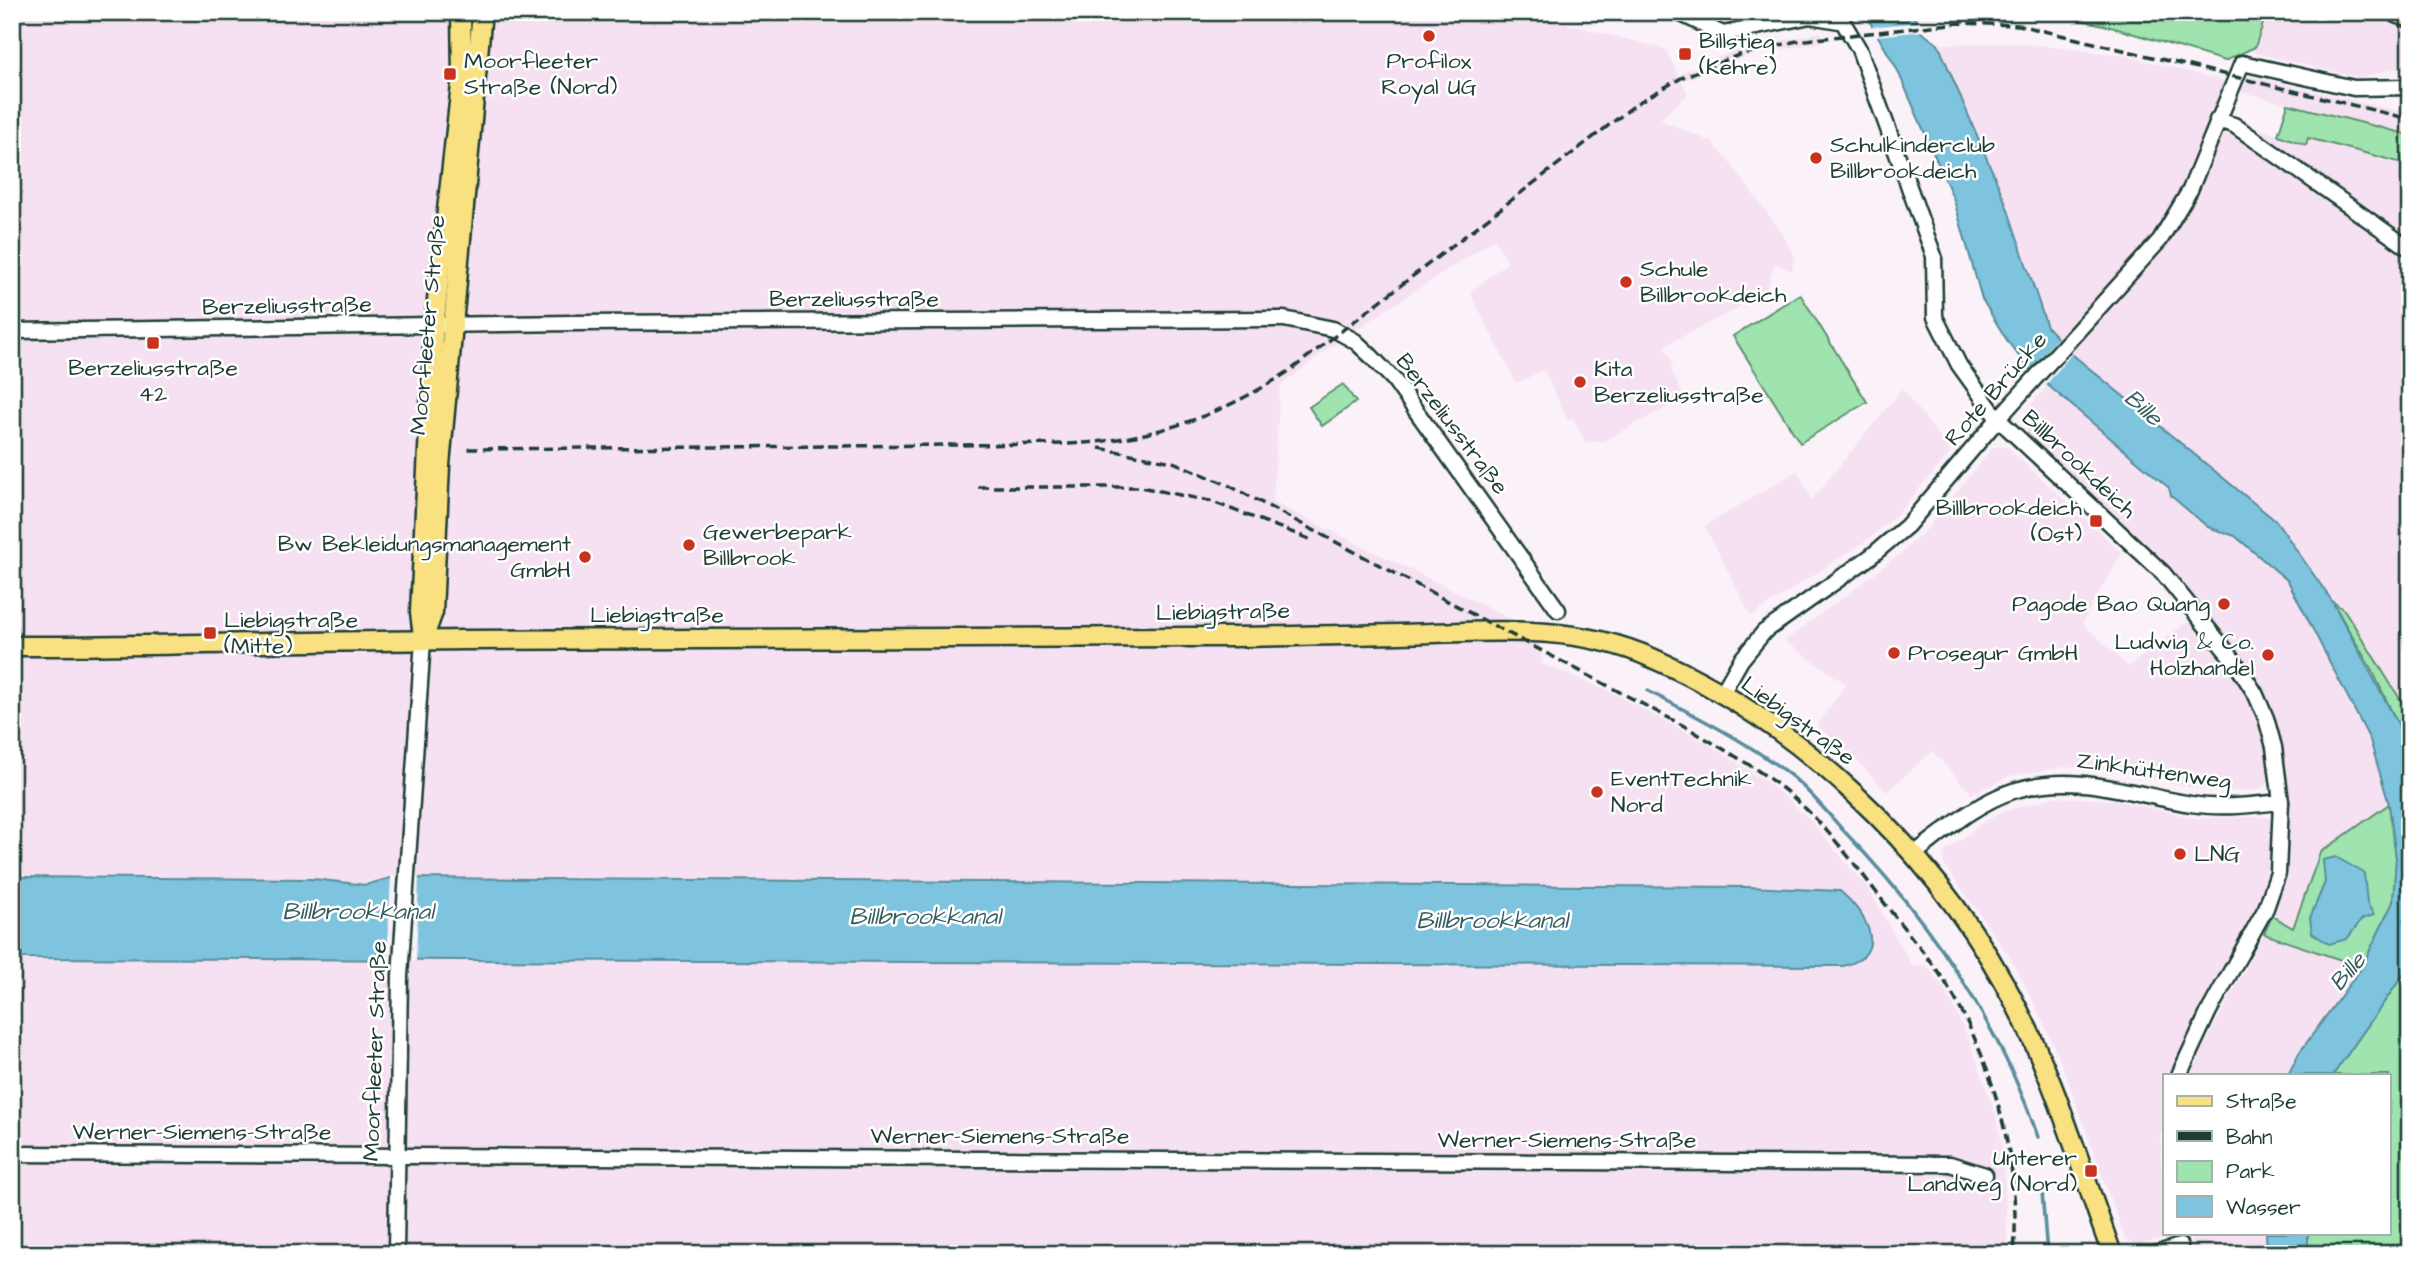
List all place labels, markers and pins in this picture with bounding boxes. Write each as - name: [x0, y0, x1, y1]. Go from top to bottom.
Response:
- place label: Billstieg (Kehre): [1699, 25, 1777, 83]
- marker: Profilox Royal UG: [1421, 28, 1437, 44]
- place label: Moorfleeter Straße (Nord): [464, 45, 617, 103]
- place label: Profilox Royal UG: [1381, 45, 1477, 104]
- marker: Billstieg (Kehre): [1677, 46, 1693, 62]
- marker: Moorfleeter Straße (Nord): [442, 66, 458, 82]
- place label: Schulkinderclub Billbrookdeich: [1830, 129, 1995, 187]
- marker: Schulkinderclub Billbrookdeich: [1808, 150, 1824, 166]
- place label: Schule Billbrookdeich: [1640, 253, 1787, 311]
- marker: Schule Billbrookdeich: [1618, 274, 1634, 290]
- marker: Berzeliusstraße 42: [145, 335, 161, 351]
- place label: Berzeliusstraße 42: [68, 352, 238, 410]
- place label: Kita Berzeliusstraße: [1594, 353, 1764, 411]
- marker: Kita Berzeliusstraße: [1572, 374, 1588, 390]
- place label: Billbrookdeich (Ost): [1936, 492, 2083, 550]
- marker: Billbrookdeich (Ost): [2088, 513, 2104, 529]
- place label: Gewerbepark Billbrook: [703, 516, 852, 574]
- place label: Bw Bekleidungsmanagement GmbH: [278, 528, 572, 586]
- marker: Gewerbepark Billbrook: [681, 537, 697, 553]
- marker: Bw Bekleidungsmanagement GmbH: [577, 549, 593, 565]
- place label: Pagode Bao Quang: [2012, 588, 2210, 621]
- marker: Pagode Bao Quang: [2216, 596, 2232, 612]
- place label: Liebigstraße (Mitte): [224, 604, 358, 662]
- marker: Liebigstraße (Mitte): [202, 625, 218, 641]
- place label: Ludwig & Co. Holzhandel: [2114, 626, 2254, 684]
- place label: Prosegur GmbH: [1908, 637, 2078, 670]
- marker: Prosegur GmbH: [1886, 645, 1902, 661]
- marker: Ludwig & Co. Holzhandel: [2260, 647, 2276, 663]
- place label: EventTechnik Nord: [1611, 763, 1752, 821]
- marker: EventTechnik Nord: [1589, 784, 1605, 800]
- place label: LNG: [2194, 838, 2240, 870]
- marker: LNG: [2172, 846, 2188, 862]
- place label: Unterer Landweg (Nord): [1907, 1142, 2077, 1201]
- marker: Unterer Landweg (Nord): [2083, 1163, 2099, 1179]

